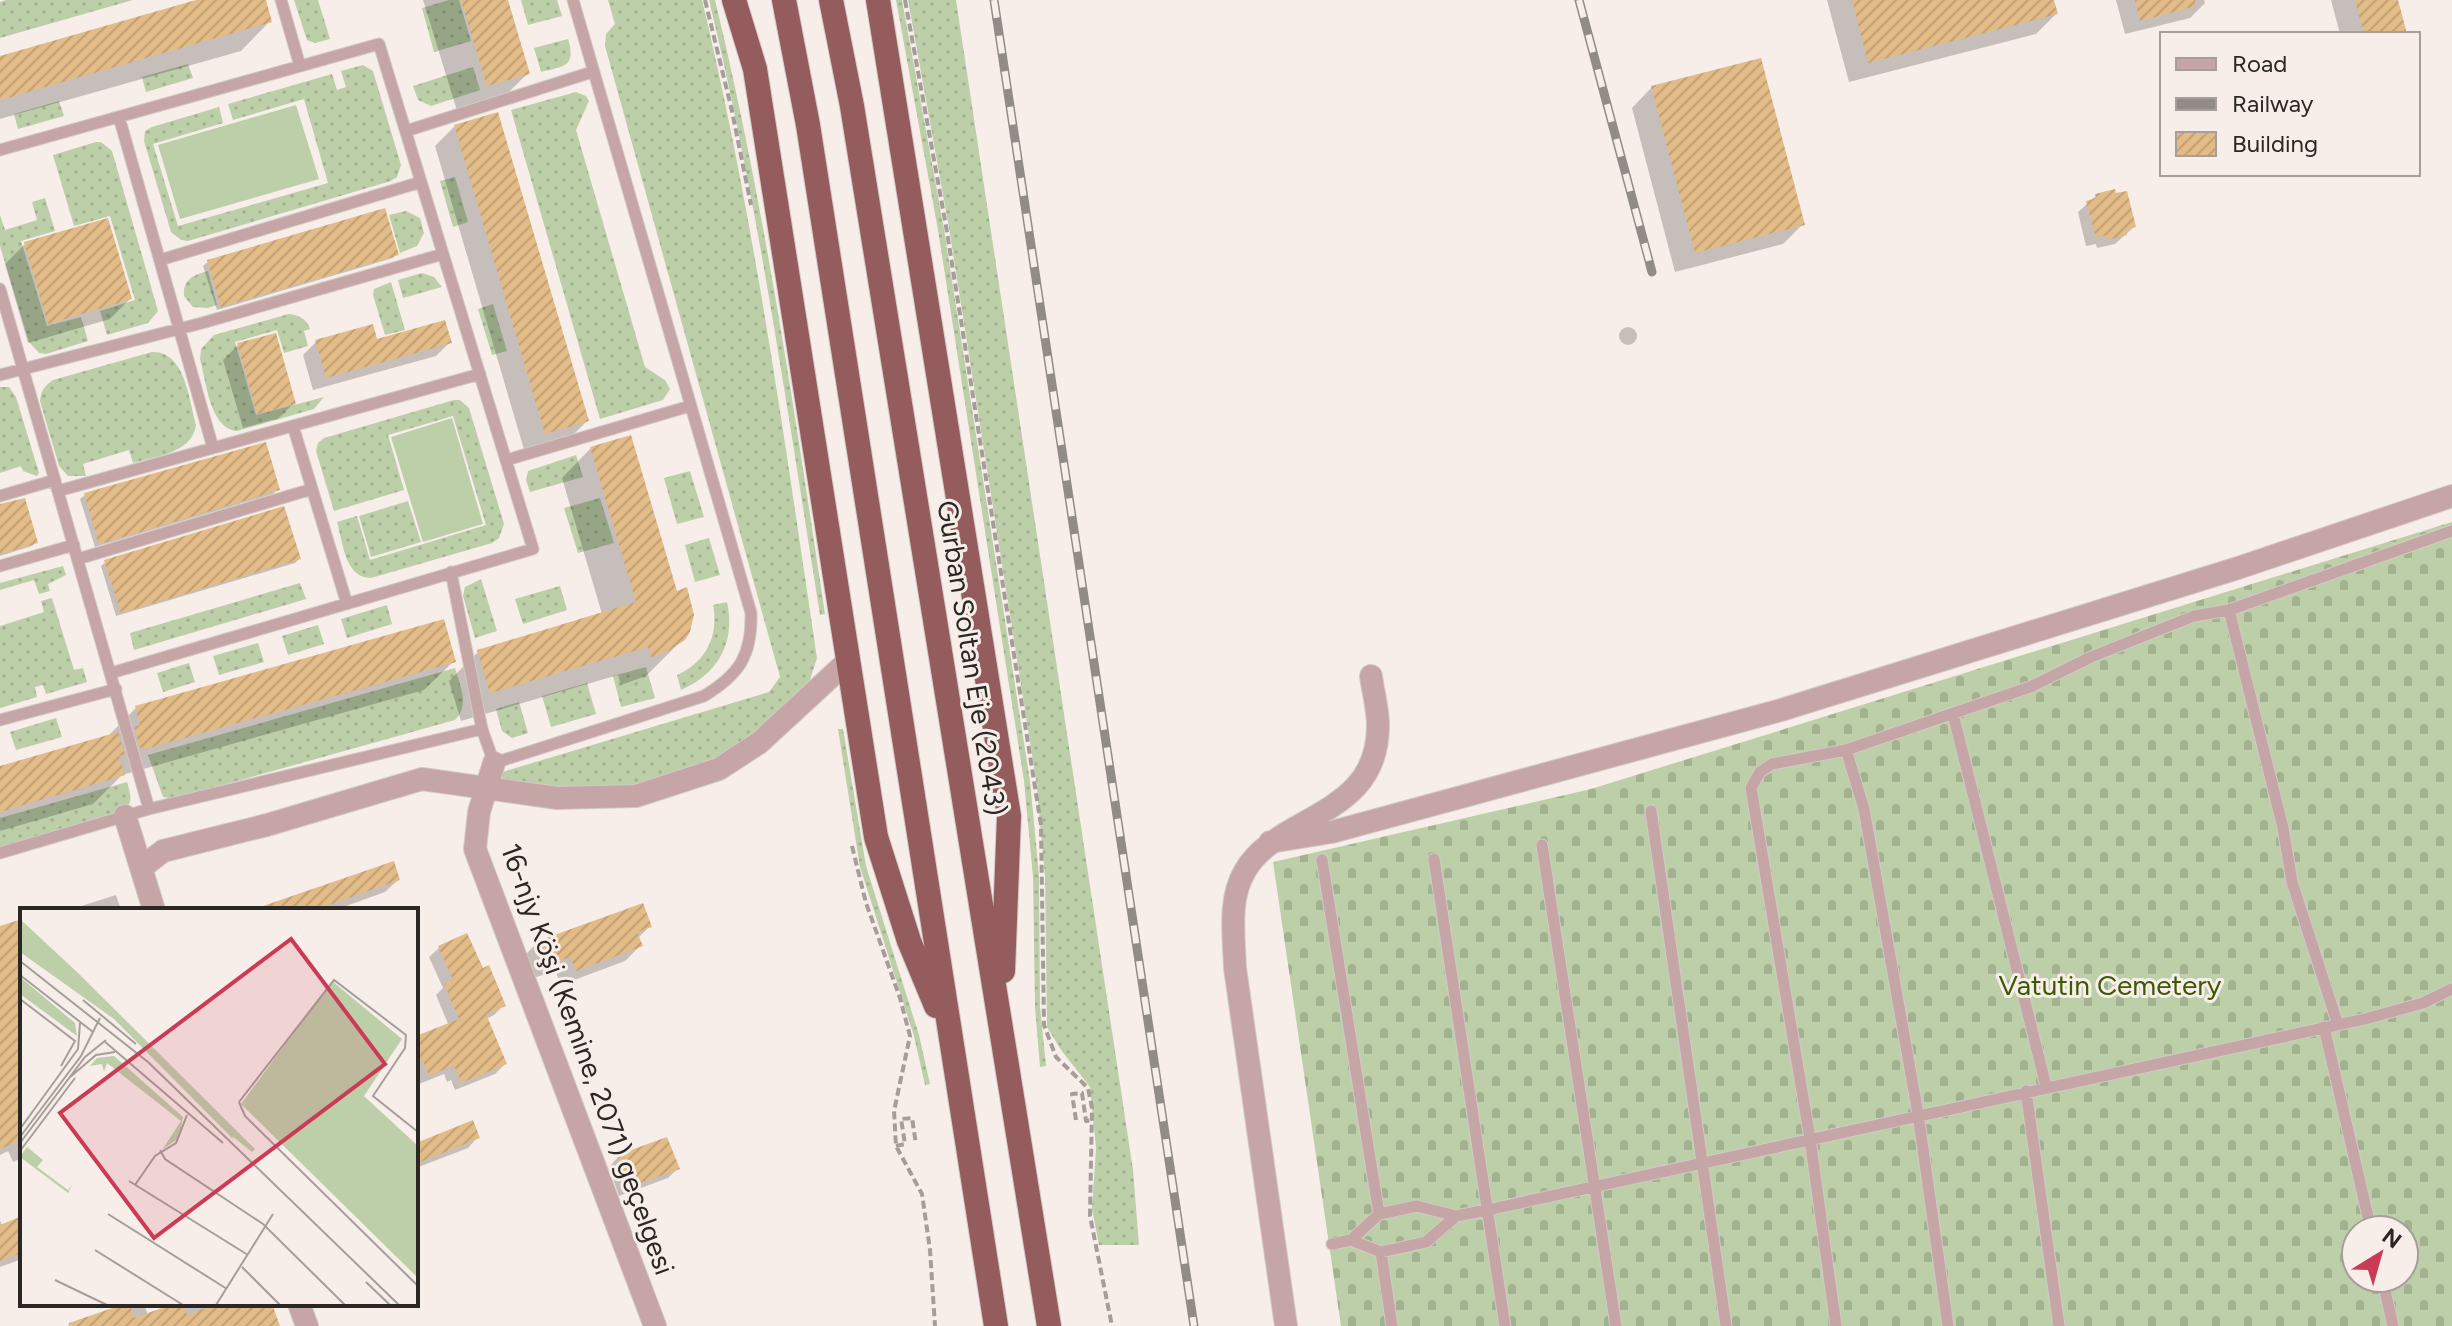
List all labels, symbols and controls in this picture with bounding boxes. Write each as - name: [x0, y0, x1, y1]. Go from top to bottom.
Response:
- legend: [2160, 32, 2420, 176]
- text: Road: [2232, 49, 2287, 78]
- text: Railway: [2232, 89, 2314, 118]
- text: Building: [2232, 129, 2318, 158]
- street label: Gurban Soltan Eje (2043): [930, 498, 1014, 818]
- street label: 16-njy Köşi (Kemine, 2071) geçelgesi: [494, 839, 682, 1279]
- inset map: [20, 908, 418, 1306]
- park label: Vatutin Cemetery: [1999, 968, 2222, 1002]
- north arrow: [2340, 1214, 2420, 1294]
- text: N: [2377, 1223, 2407, 1254]

